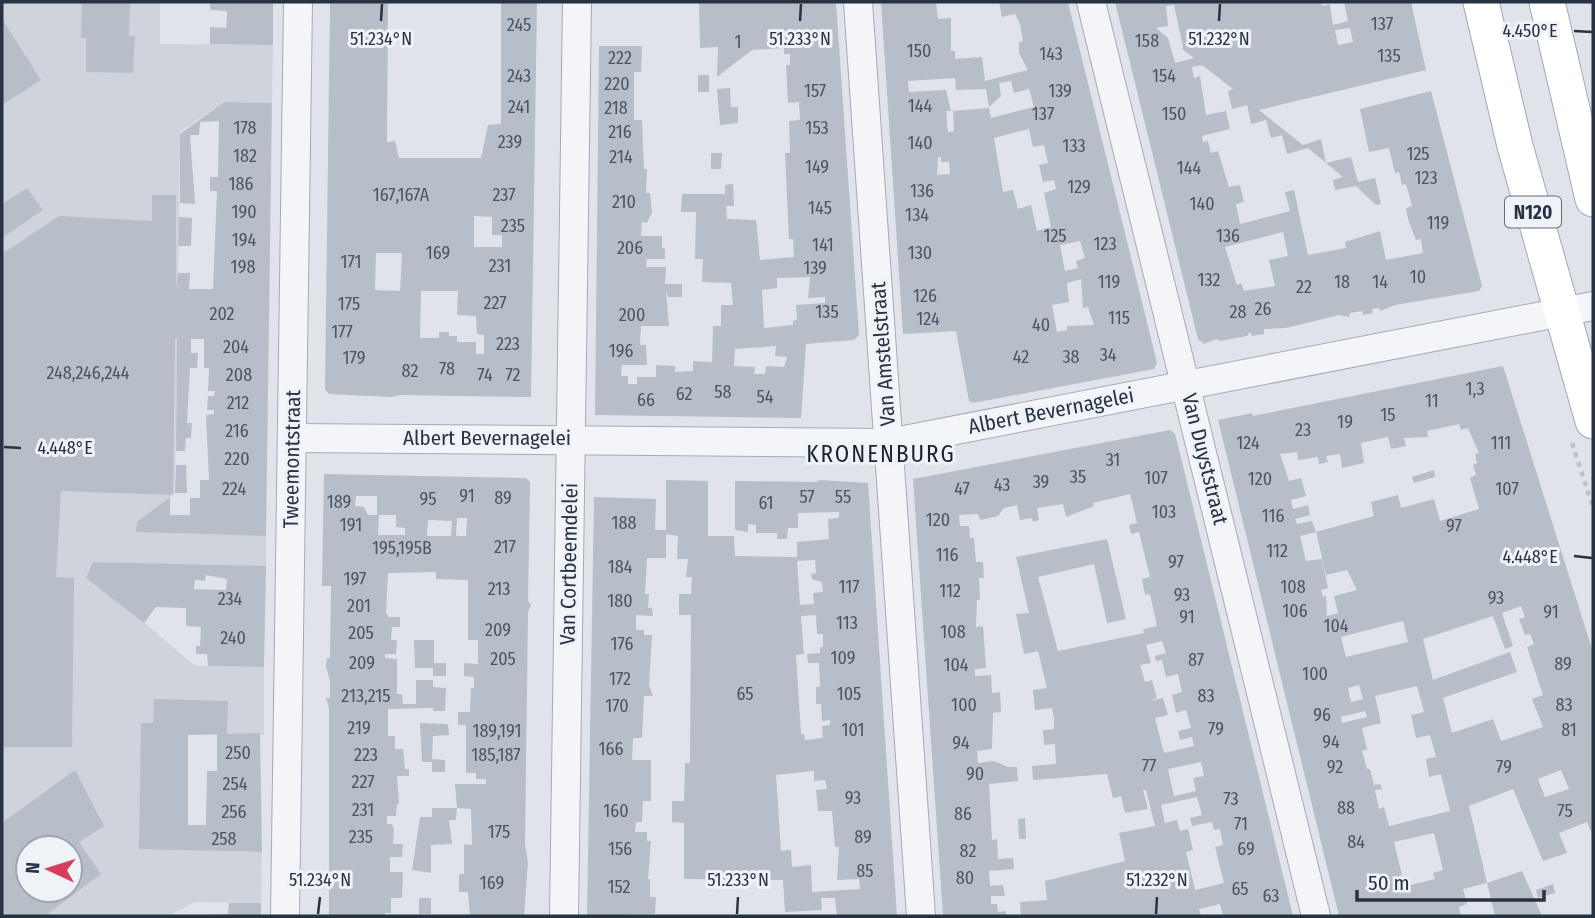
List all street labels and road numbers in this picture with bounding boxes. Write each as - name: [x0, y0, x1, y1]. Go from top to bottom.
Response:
- road number: N120: [1505, 196, 1561, 228]
- street label: Van Amstelstraat: [865, 281, 901, 427]
- street label: Albert Bevernagelei: [966, 382, 1136, 440]
- street label: Tweemontstraat: [278, 389, 306, 529]
- street label: Van Duyststraat: [1176, 391, 1234, 527]
- street label: Albert Bevernagelei: [403, 425, 571, 451]
- street label: Van Cortbeemdelei: [555, 483, 583, 645]

